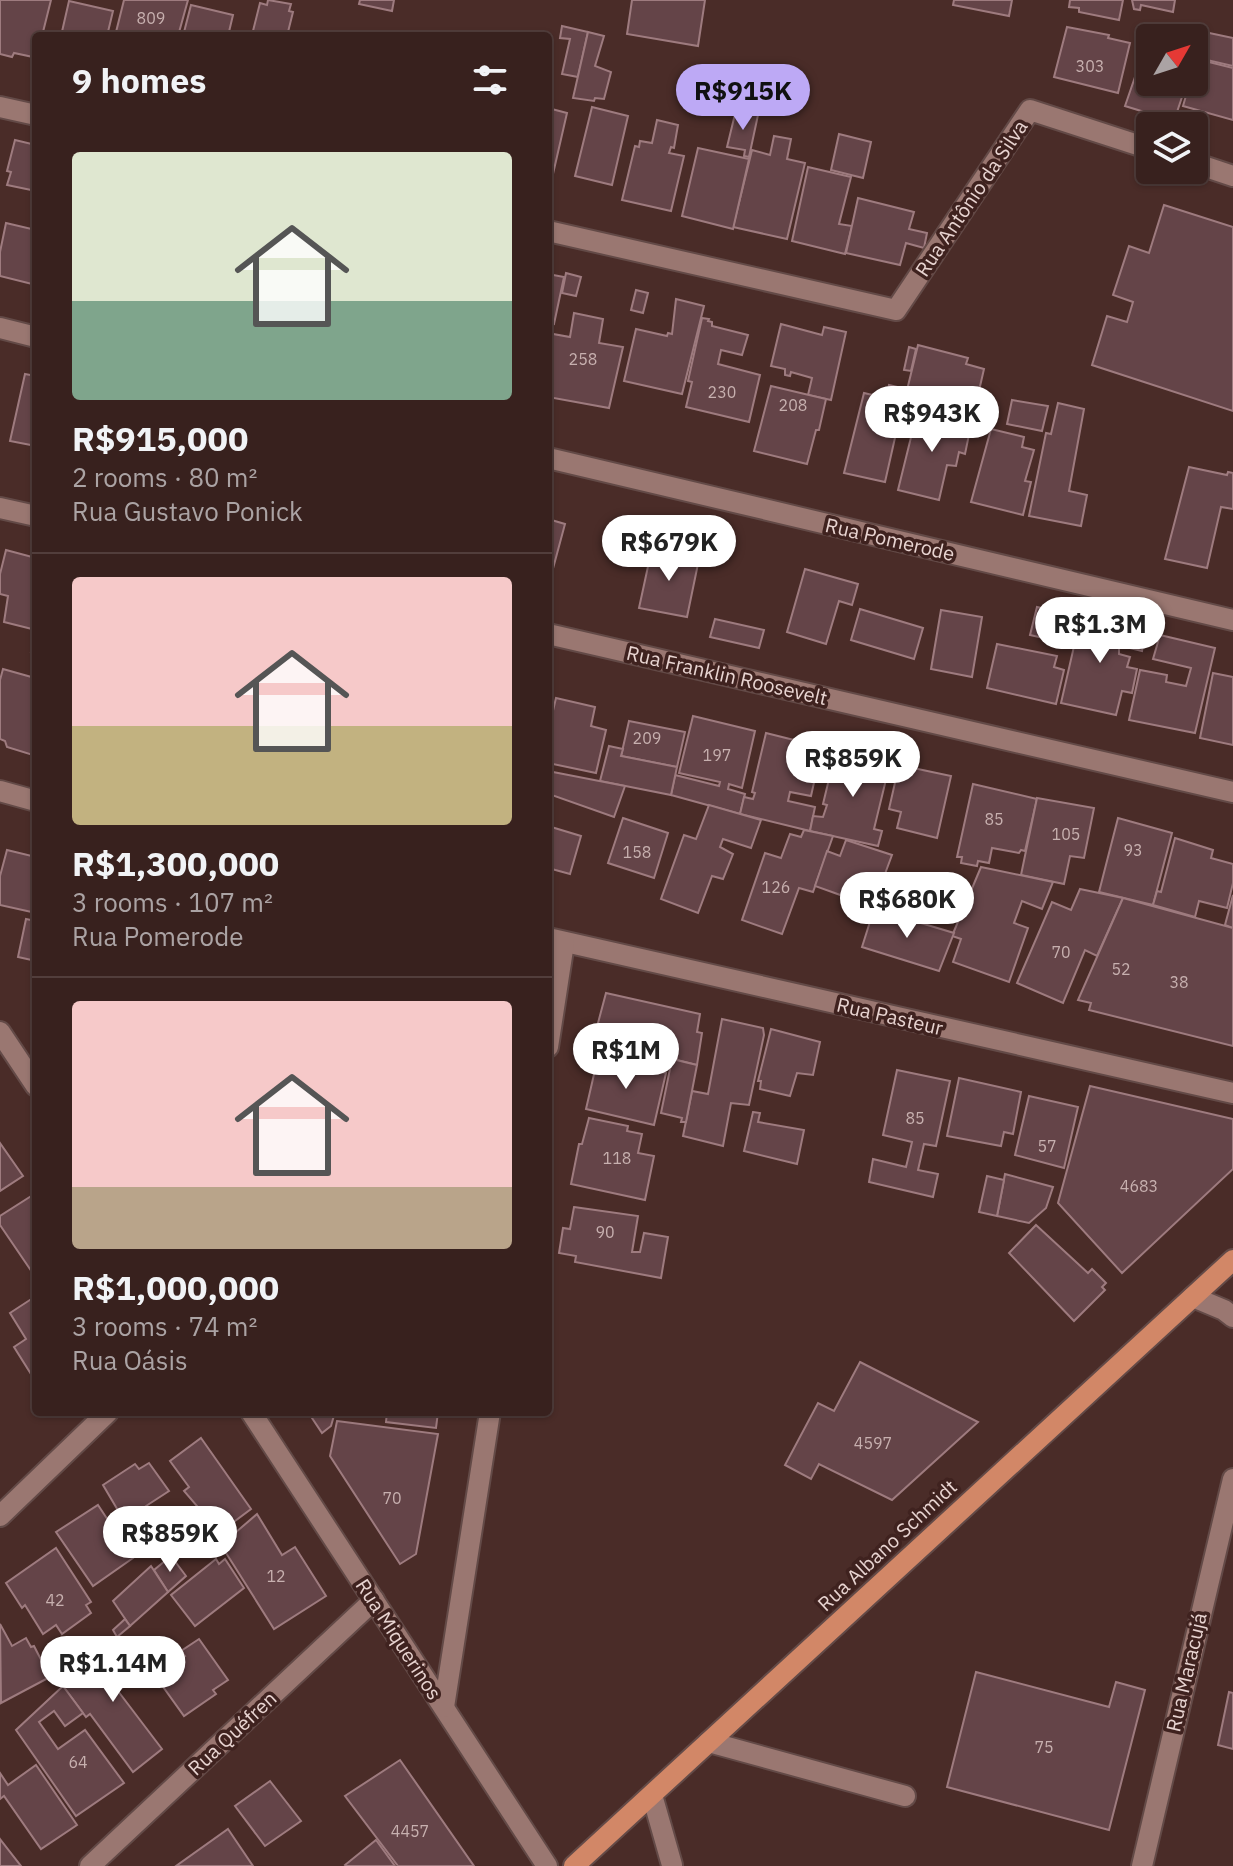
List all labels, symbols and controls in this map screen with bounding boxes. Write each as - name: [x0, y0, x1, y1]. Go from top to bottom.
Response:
- house number: 809: [137, 8, 165, 28]
- north arrow: [1136, 24, 1208, 96]
- map controls: [1136, 24, 1208, 184]
- house number: 303: [1076, 56, 1104, 76]
- text: 9 homes: [72, 58, 207, 102]
- icon: filters: [468, 58, 512, 102]
- pin: R$915K: [678, 64, 808, 132]
- text: R$915K: [694, 73, 792, 107]
- button: layers: [1136, 112, 1208, 184]
- street label: Rua Antônio da Silva: [909, 114, 1034, 282]
- icon: home: [220, 204, 364, 348]
- house number: 258: [569, 349, 597, 369]
- house number: 230: [708, 382, 736, 402]
- pin: R$943K: [867, 386, 997, 454]
- house number: 208: [779, 395, 807, 415]
- text: R$943K: [883, 395, 981, 429]
- text: R$915,000: [72, 416, 248, 460]
- text: 2 rooms · 80 m²: [72, 460, 257, 494]
- text: Rua Gustavo Ponick: [72, 494, 303, 528]
- street label: Rua Pomerode: [823, 511, 957, 567]
- pin: R$679K: [604, 515, 734, 583]
- text: R$679K: [620, 524, 718, 558]
- pin: R$1.3M: [1035, 597, 1165, 665]
- text: R$1.3M: [1053, 606, 1147, 640]
- icon: home: [220, 629, 364, 773]
- street label: Rua Franklin Roosevelt: [624, 639, 830, 711]
- house number: 209: [633, 728, 661, 748]
- pin: R$859K: [788, 731, 918, 799]
- text: R$859K: [804, 740, 902, 774]
- house number: 197: [703, 745, 731, 765]
- house number: 85: [984, 809, 1004, 829]
- house number: 105: [1052, 824, 1080, 844]
- house number: 93: [1123, 840, 1143, 860]
- text: R$1,300,000: [72, 841, 279, 885]
- house number: 158: [623, 842, 651, 862]
- pin: R$680K: [842, 872, 972, 940]
- house number: 126: [762, 877, 790, 897]
- text: R$680K: [858, 881, 956, 915]
- text: 3 rooms · 107 m²: [72, 885, 273, 919]
- text: Rua Pomerode: [72, 919, 244, 953]
- house number: 70: [1051, 942, 1071, 962]
- house number: 52: [1111, 959, 1131, 979]
- house number: 38: [1169, 972, 1189, 992]
- street label: Rua Pasteur: [834, 991, 946, 1041]
- pin: R$1M: [579, 1023, 673, 1091]
- text: R$1M: [591, 1032, 661, 1066]
- icon: home: [220, 1053, 364, 1197]
- house number: 85: [905, 1108, 925, 1128]
- house number: 57: [1037, 1136, 1057, 1156]
- house number: 118: [603, 1148, 631, 1168]
- house number: 4683: [1120, 1176, 1158, 1196]
- house number: 90: [595, 1222, 615, 1242]
- text: R$1,000,000: [72, 1265, 279, 1309]
- text: 3 rooms · 74 m²: [72, 1309, 257, 1343]
- text: Rua Oásis: [72, 1343, 188, 1377]
- house number: 4597: [854, 1433, 892, 1453]
- street label: Rua Albano Schmidt: [811, 1473, 963, 1617]
- house number: 70: [382, 1488, 402, 1508]
- pin: R$859K: [105, 1506, 235, 1574]
- text: R$859K: [121, 1515, 219, 1549]
- house number: 12: [266, 1566, 286, 1586]
- street label: Rua Miquerinos: [350, 1573, 448, 1705]
- house number: 42: [45, 1590, 65, 1610]
- street label: Rua Maracujá: [1159, 1609, 1213, 1734]
- pin: R$1.14M: [39, 1636, 187, 1704]
- text: R$1.14M: [58, 1645, 168, 1679]
- street label: Rua Quéfren: [182, 1685, 282, 1781]
- house number: 75: [1034, 1737, 1054, 1757]
- house number: 64: [68, 1752, 88, 1772]
- house number: 4457: [391, 1821, 429, 1841]

